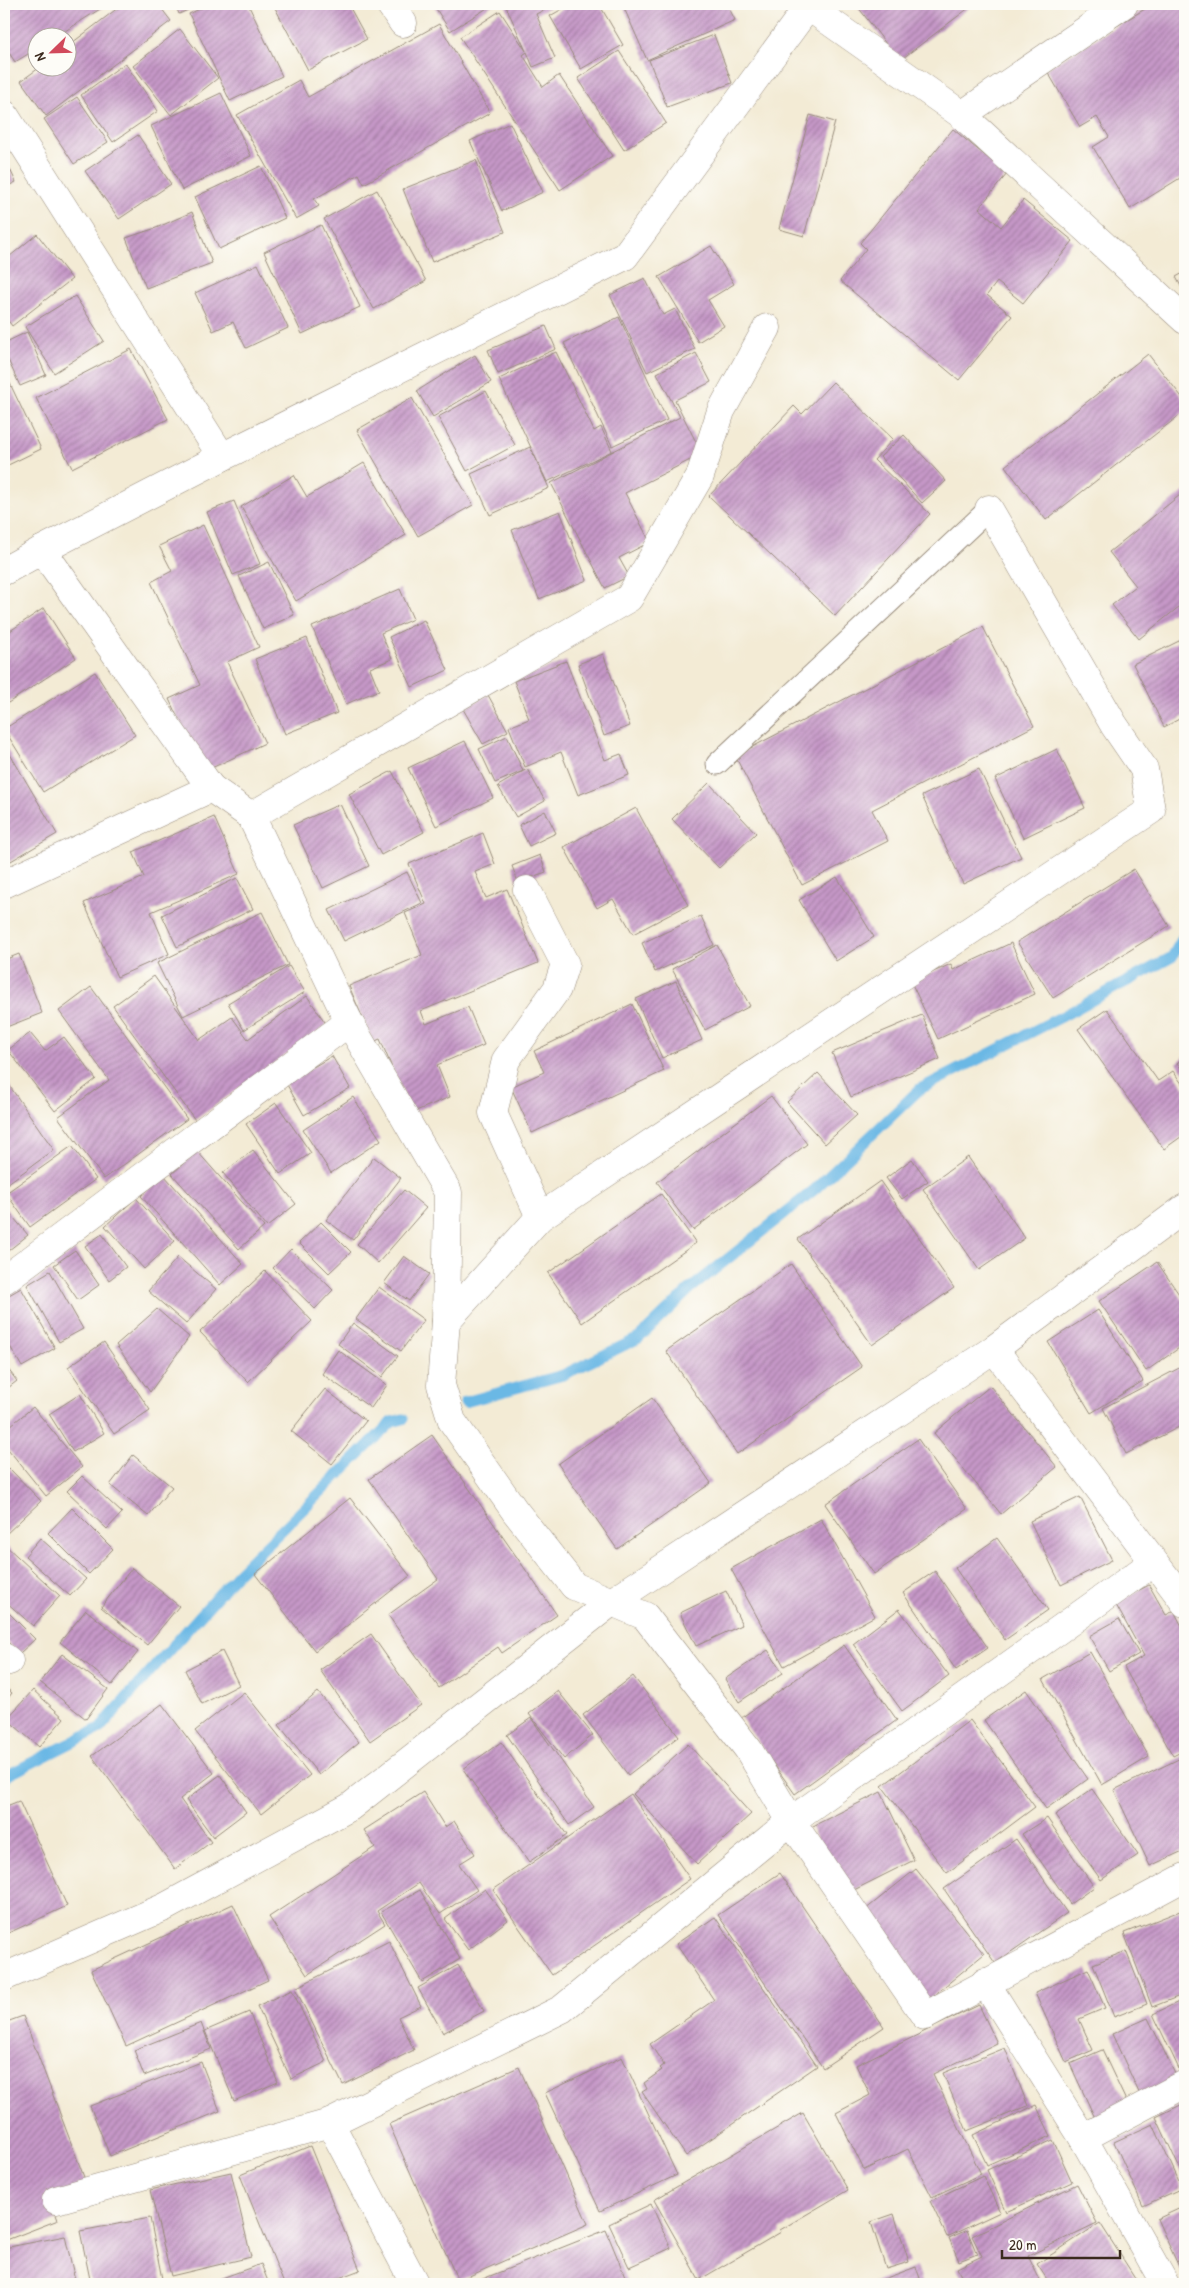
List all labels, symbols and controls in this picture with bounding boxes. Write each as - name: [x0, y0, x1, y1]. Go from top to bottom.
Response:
- north arrow: [28, 28, 78, 78]
- text: N: [29, 50, 50, 64]
- scale bar: [1002, 2228, 1119, 2260]
- text: 20 m: [1009, 2234, 1036, 2255]

